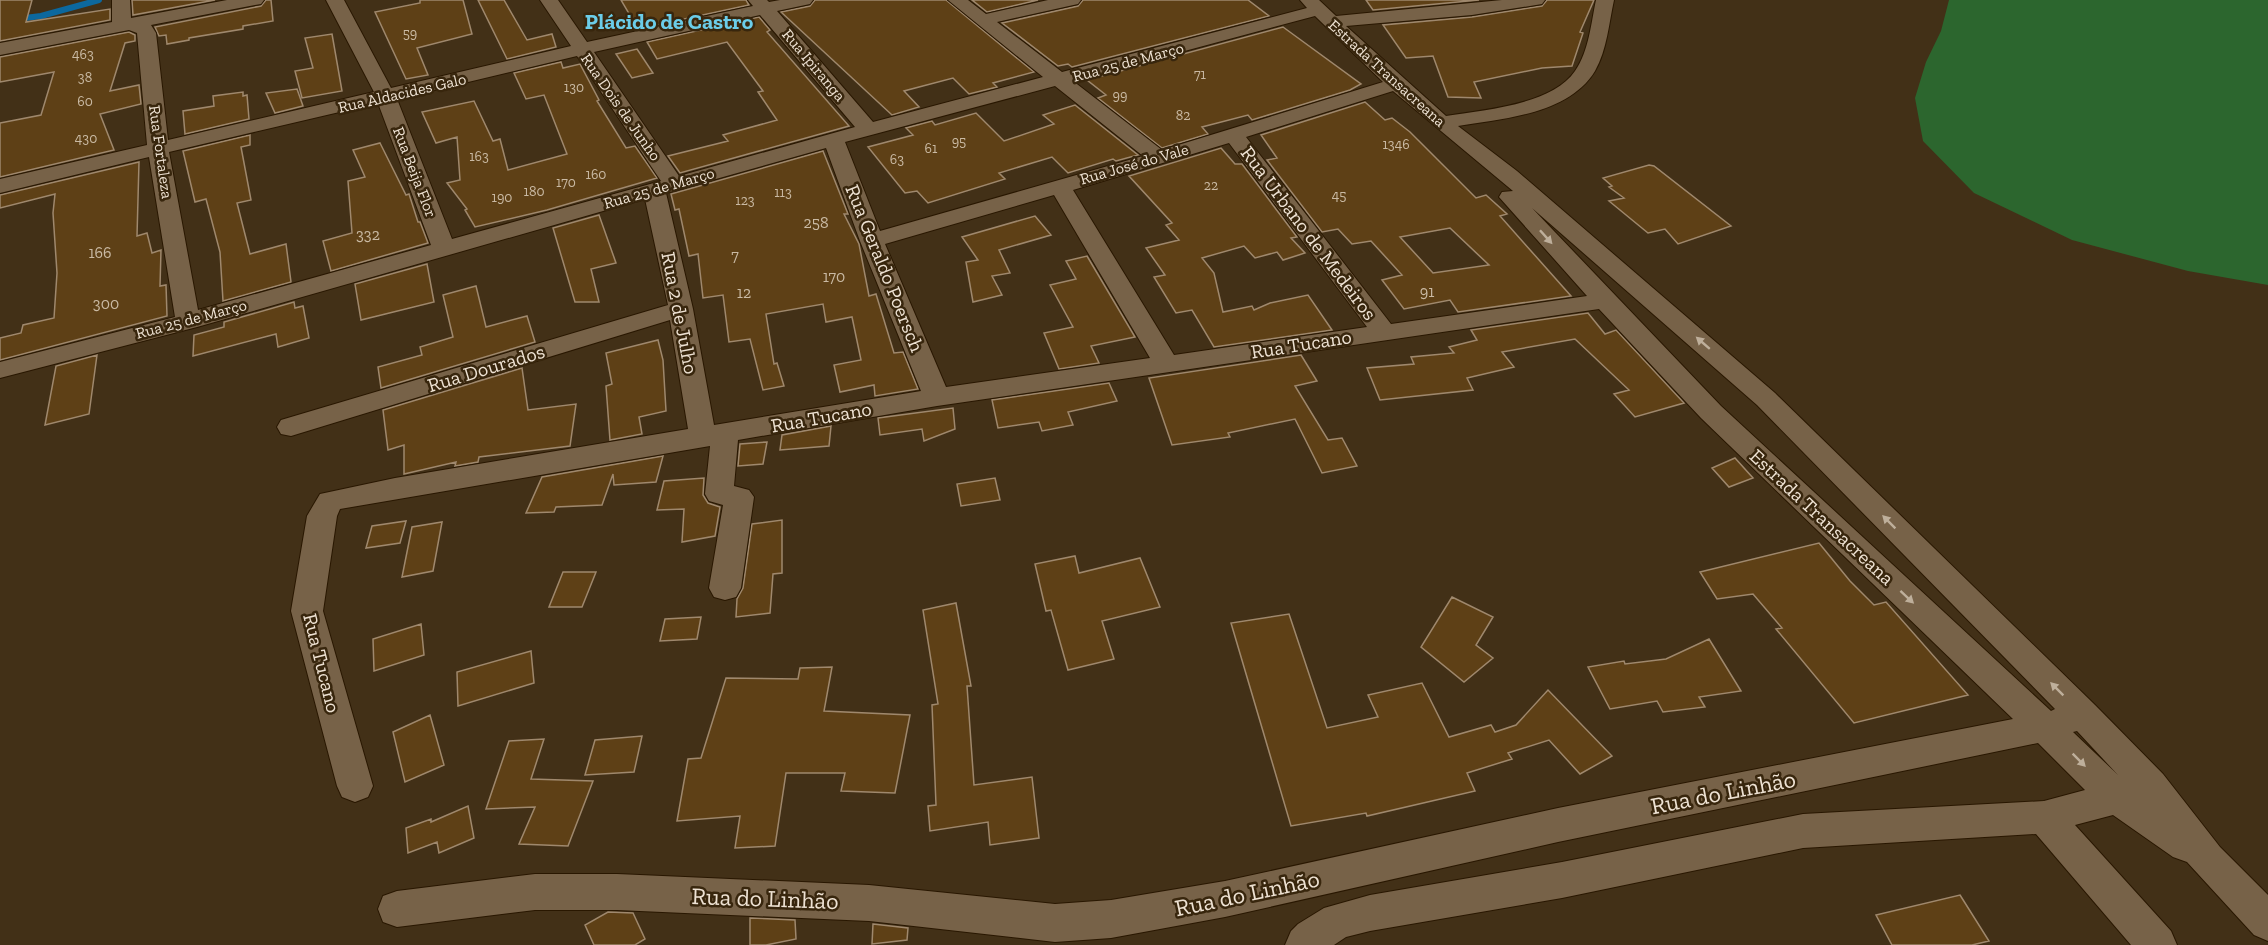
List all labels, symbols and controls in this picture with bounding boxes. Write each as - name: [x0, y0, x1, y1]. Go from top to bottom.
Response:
- district label: Plácido de Castro: [585, 8, 754, 35]
- street label: Estrada Transacreana: [1325, 15, 1450, 131]
- house number: 59: [403, 25, 417, 42]
- street label: Rua Ipiranga: [778, 25, 850, 105]
- street label: Rua 25 de Março: [1070, 38, 1186, 86]
- house number: 463: [72, 46, 94, 63]
- street label: Rua Dois de Junho: [577, 50, 665, 164]
- house number: 71: [1194, 66, 1207, 83]
- house number: 38: [78, 69, 92, 86]
- street label: Rua Aldacides Galo: [336, 69, 468, 117]
- house number: 130: [564, 79, 584, 96]
- house number: 99: [1113, 87, 1127, 104]
- house number: 60: [77, 93, 93, 110]
- street label: Rua Fortaleza: [145, 104, 177, 200]
- house number: 82: [1176, 107, 1190, 124]
- street label: Rua Beija Flor: [389, 124, 441, 220]
- house number: 430: [75, 130, 97, 147]
- house number: 95: [952, 133, 966, 150]
- house number: 1346: [1382, 136, 1410, 153]
- street label: Rua José do Vale: [1077, 139, 1191, 189]
- house number: 61: [925, 140, 938, 157]
- street label: Rua Urbano de Medeiros: [1236, 141, 1382, 325]
- house number: 163: [469, 148, 489, 165]
- house number: 63: [890, 151, 904, 168]
- street label: Rua 25 de Março: [601, 163, 717, 213]
- house number: 160: [586, 166, 606, 183]
- house number: 170: [556, 174, 576, 191]
- house number: 22: [1204, 177, 1218, 194]
- street label: Rua Geraldo Poersch: [840, 181, 930, 356]
- house number: 180: [524, 183, 545, 200]
- house number: 113: [774, 184, 792, 201]
- house number: 45: [1332, 187, 1346, 204]
- house number: 190: [492, 189, 512, 206]
- house number: 123: [735, 192, 755, 209]
- house number: 258: [803, 213, 829, 232]
- house number: 332: [356, 225, 380, 244]
- one-way arrow: [1539, 229, 1553, 244]
- house number: 166: [88, 243, 112, 262]
- house number: 7: [731, 246, 739, 265]
- street label: Rua 2 de Julho: [656, 250, 704, 376]
- house number: 170: [823, 267, 845, 286]
- house number: 91: [1420, 282, 1434, 301]
- house number: 12: [737, 283, 751, 302]
- house number: 300: [93, 294, 119, 313]
- street label: Rua 25 de Março: [133, 295, 249, 343]
- street label: Rua Tucano: [1249, 324, 1353, 364]
- one-way arrow: [1696, 337, 1711, 350]
- street label: Rua Dourados: [424, 339, 548, 397]
- street label: Rua Tucano: [769, 396, 873, 438]
- street label: Estrada Transacreana: [1745, 444, 1899, 590]
- one-way arrow: [1882, 515, 1897, 529]
- one-way arrow: [1899, 590, 1914, 604]
- street label: Rua Tucano: [298, 611, 346, 715]
- one-way arrow: [2051, 683, 2065, 697]
- one-way arrow: [2071, 753, 2086, 767]
- street label: Rua do Linhão: [1648, 764, 1798, 820]
- street label: Rua do Linhão: [1172, 864, 1322, 922]
- street label: Rua do Linhão: [691, 881, 839, 915]

